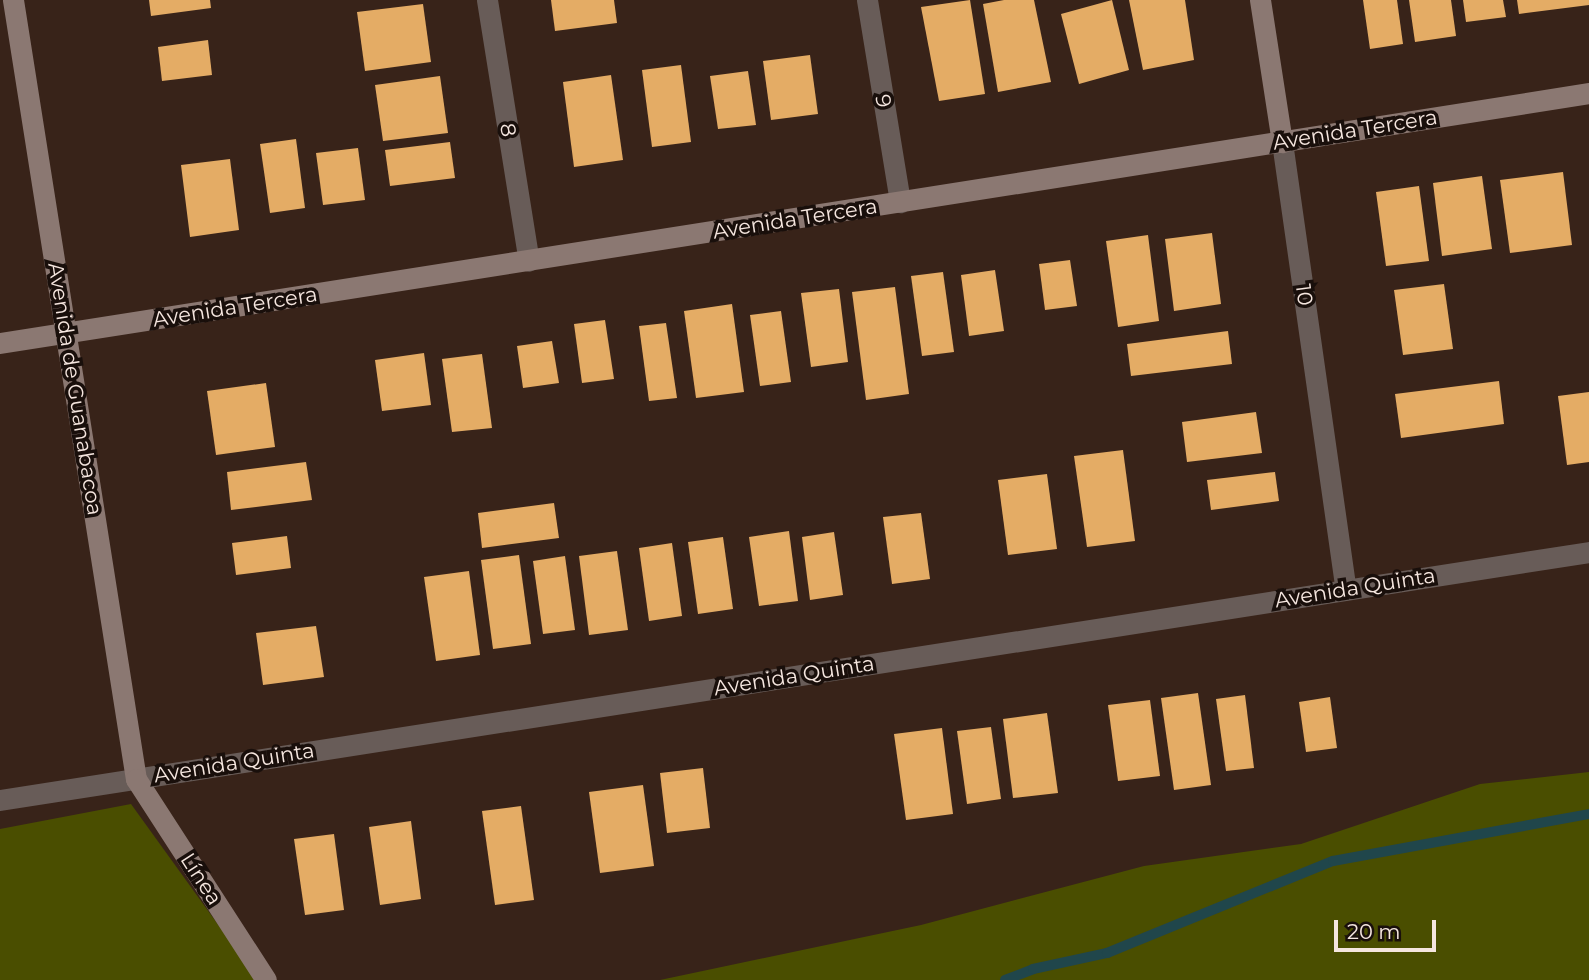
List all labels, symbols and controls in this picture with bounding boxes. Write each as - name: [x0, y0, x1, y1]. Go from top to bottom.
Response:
- street label: 9: [870, 93, 896, 109]
- street label: Avenida Tercera: [1271, 105, 1439, 155]
- street label: 8: [495, 121, 521, 139]
- street label: Avenida Tercera: [711, 194, 879, 244]
- street label: Avenida de Guanabacoa: [43, 261, 107, 517]
- street label: Avenida Tercera: [151, 282, 319, 332]
- street label: 10: [1290, 283, 1318, 307]
- street label: Avenida Quinta: [1273, 563, 1437, 613]
- street label: Avenida Quinta: [712, 651, 876, 701]
- street label: Avenida Quinta: [152, 738, 316, 788]
- street label: Línea: [175, 848, 227, 910]
- scale bar: [1337, 906, 1438, 950]
- text: 20 m: [1347, 919, 1401, 944]

